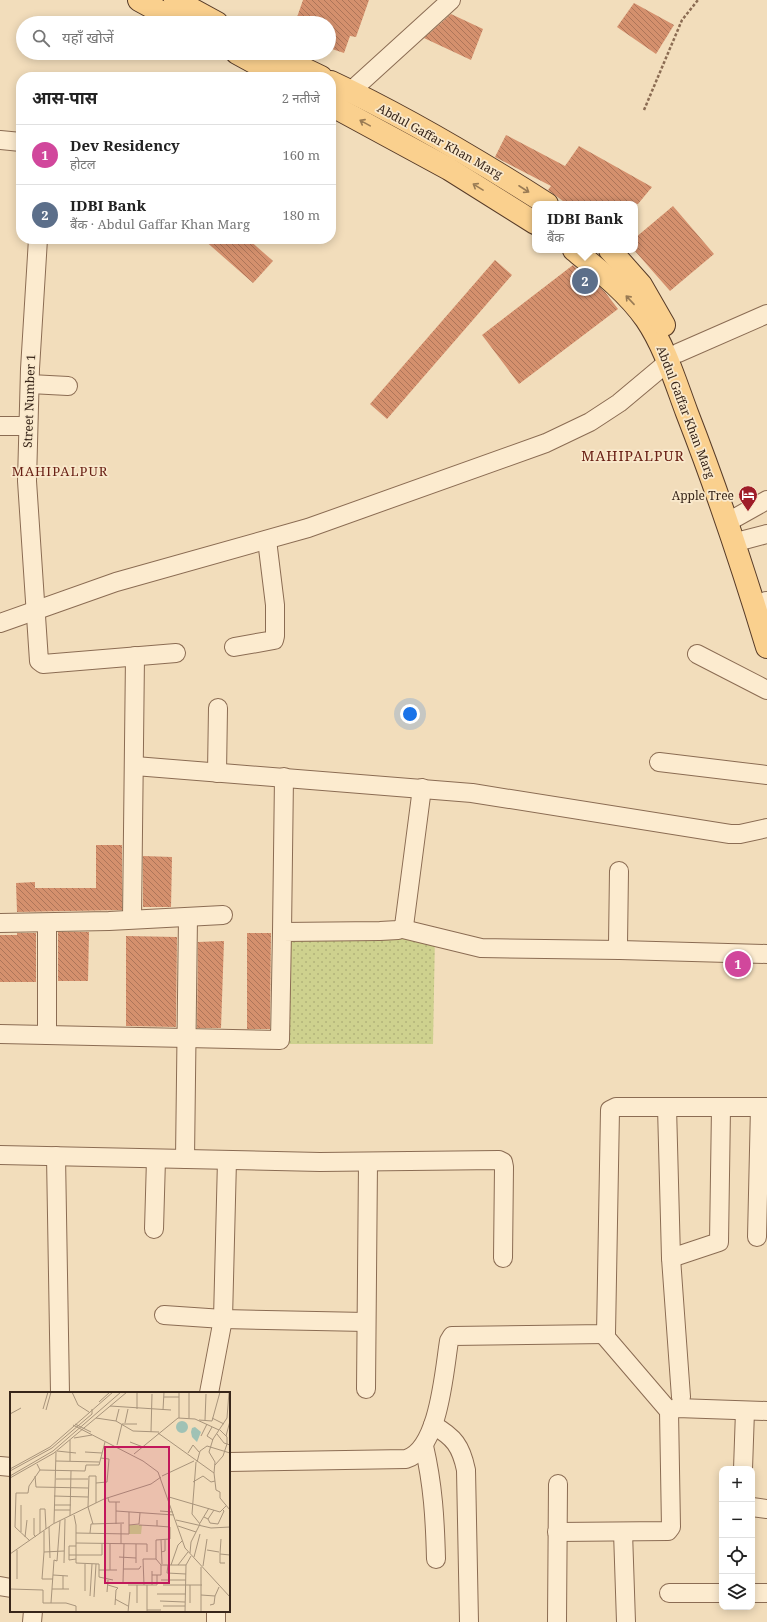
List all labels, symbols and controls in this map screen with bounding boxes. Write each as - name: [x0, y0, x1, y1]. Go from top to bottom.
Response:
- search box: [16, 16, 336, 60]
- icon: search: [30, 27, 52, 49]
- text: यहाँ खोजें: [62, 27, 114, 47]
- text: आस-पास: [32, 86, 97, 109]
- text: 2 नतीजे: [282, 89, 320, 107]
- street label: Abdul Gaffar Khan Marg: [374, 99, 506, 183]
- one-way arrow: [359, 119, 371, 127]
- text: Dev Residency: [70, 135, 180, 155]
- text: 1: [41, 146, 49, 164]
- text: 160 m: [283, 146, 320, 164]
- text: होटल: [70, 155, 96, 173]
- one-way arrow: [473, 183, 484, 191]
- one-way arrow: [518, 185, 529, 193]
- text: IDBI Bank: [70, 195, 146, 215]
- popup: [532, 201, 638, 253]
- text: 2: [41, 206, 49, 224]
- text: 180 m: [283, 206, 320, 224]
- text: IDBI Bank: [547, 208, 623, 228]
- text: बैंक · Abdul Gaffar Khan Marg: [70, 215, 250, 233]
- text: बैंक: [547, 228, 564, 246]
- pin: 2: [572, 266, 598, 296]
- one-way arrow: [625, 295, 635, 305]
- street label: Abdul Gaffar Khan Marg: [653, 343, 719, 481]
- street label: Street Number 1: [19, 354, 39, 448]
- district label: MAHIPALPUR: [581, 446, 685, 465]
- district label: MAHIPALPUR: [12, 462, 108, 480]
- hotel icon: Apple Tree: [737, 484, 759, 512]
- place label: Apple Tree: [672, 487, 734, 504]
- your location: [400, 704, 420, 724]
- pin: 1: [725, 949, 751, 979]
- inset map: [10, 1392, 230, 1612]
- map controls: [719, 1466, 755, 1610]
- button: +: [719, 1466, 755, 1502]
- button: −: [719, 1502, 755, 1538]
- button: locate: [719, 1538, 755, 1574]
- button: layers: [719, 1574, 755, 1610]

